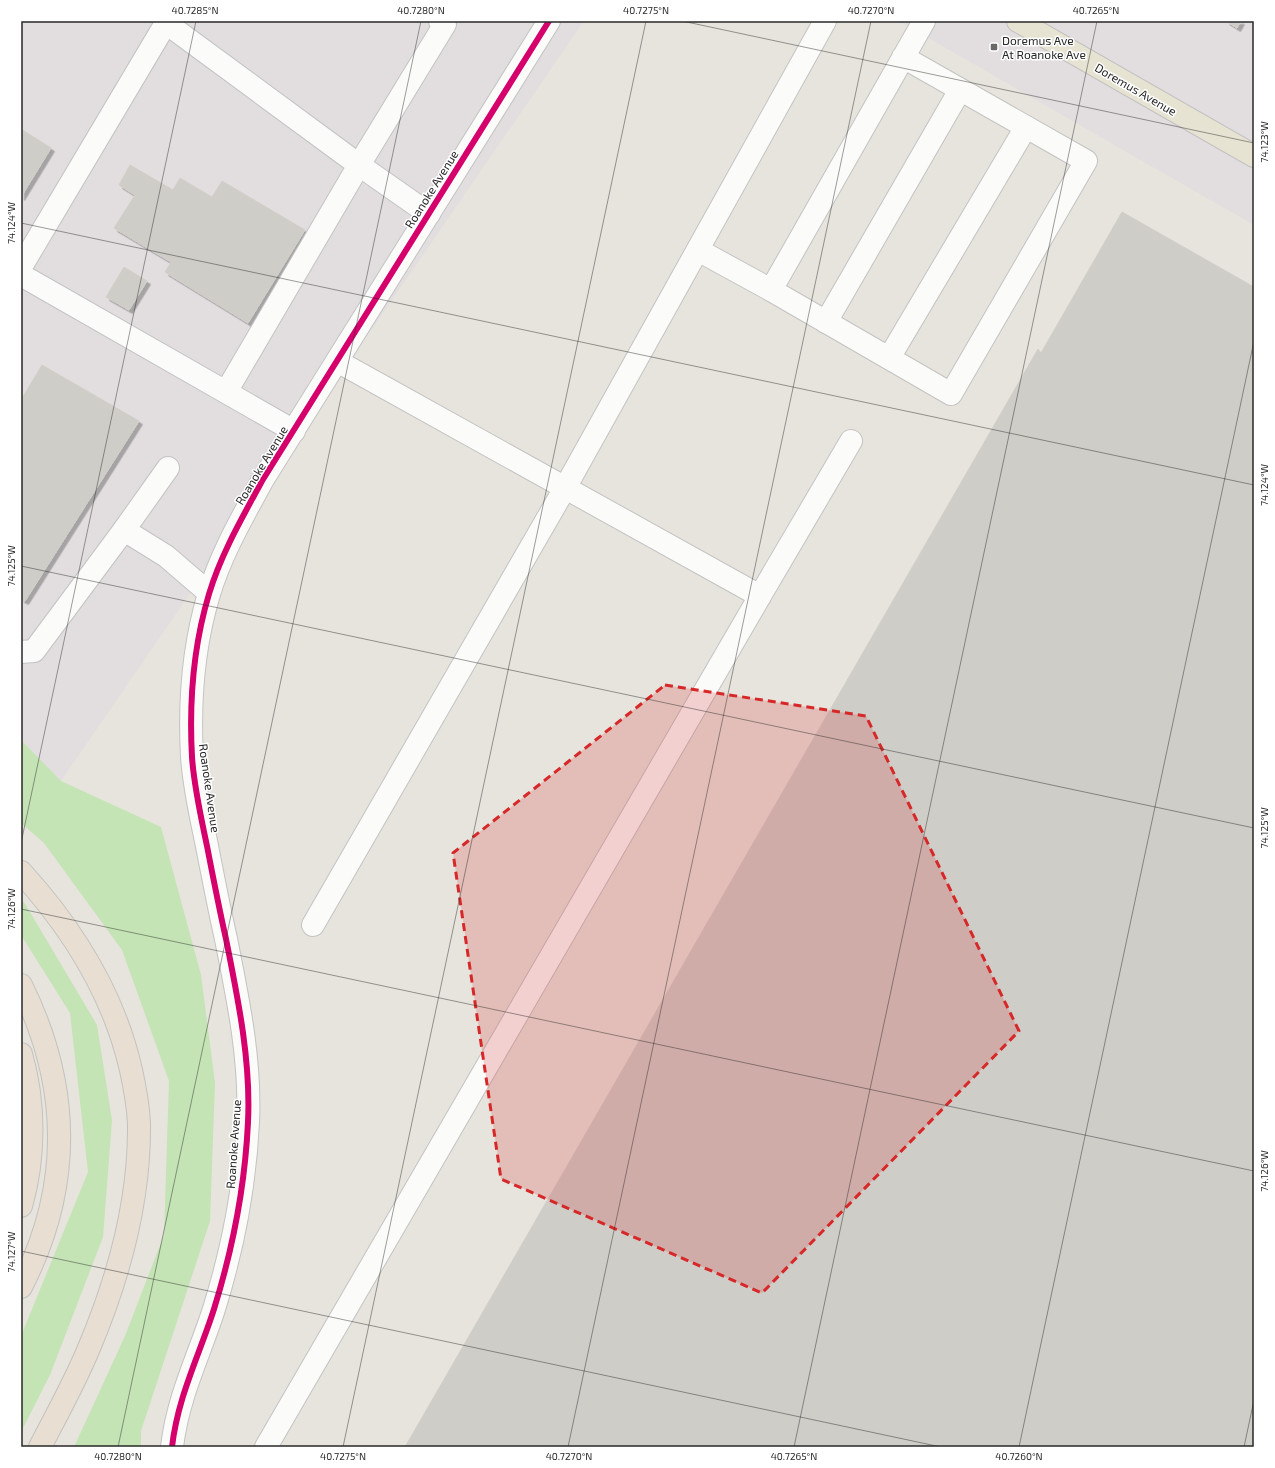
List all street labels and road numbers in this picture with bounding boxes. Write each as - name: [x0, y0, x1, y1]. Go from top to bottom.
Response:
- street label: Doremus Avenue: [1093, 60, 1179, 118]
- street label: Roanoke Avenue: [401, 147, 461, 231]
- street label: Roanoke Avenue: [232, 423, 290, 507]
- street label: Roanoke Avenue: [197, 743, 223, 833]
- street label: Roanoke Avenue: [223, 1099, 243, 1189]

